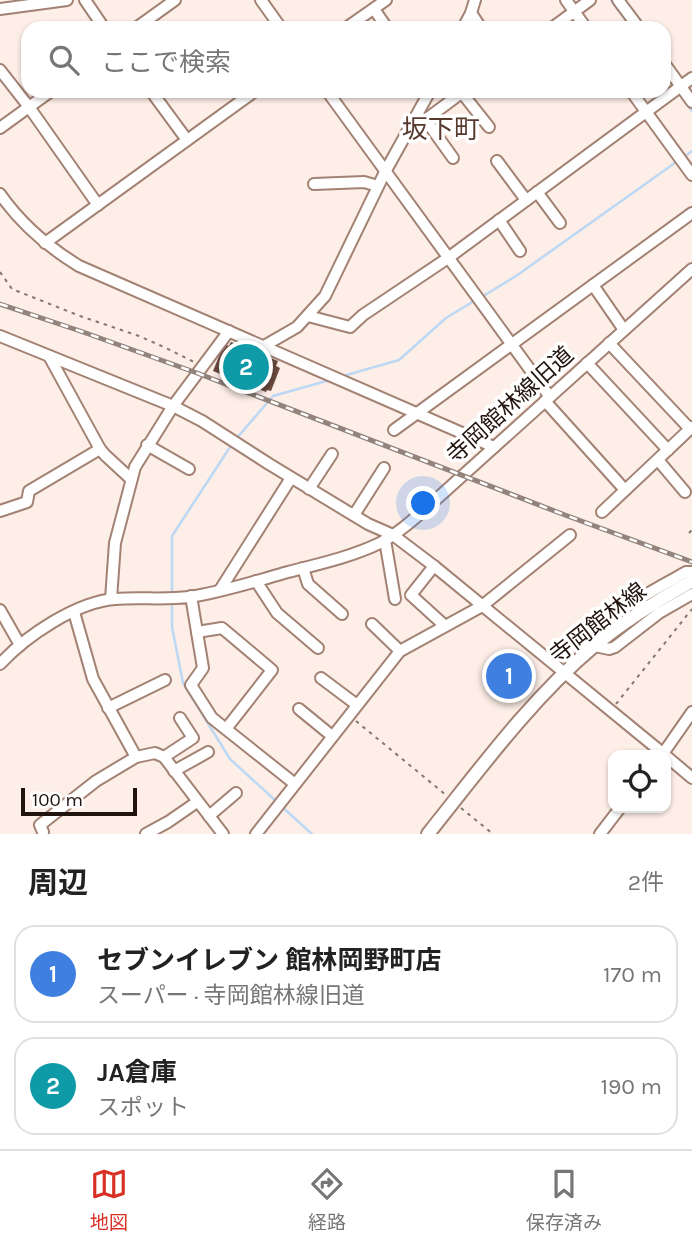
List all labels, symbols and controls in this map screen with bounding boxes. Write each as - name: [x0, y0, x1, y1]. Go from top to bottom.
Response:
- search box: [21, 21, 671, 98]
- icon: search: [45, 41, 83, 79]
- text: ここで検索: [101, 47, 231, 78]
- district label: 坂下町: [402, 114, 480, 145]
- pin: 2: [223, 341, 269, 393]
- street label: 寺岡館林線旧道: [441, 341, 579, 469]
- your location: [406, 486, 440, 520]
- street label: 寺岡館林線: [544, 577, 652, 669]
- pin: 1: [486, 650, 532, 702]
- map controls: [608, 750, 671, 813]
- button: locate: [608, 750, 671, 813]
- scale bar: [21, 785, 136, 817]
- text: 100 m: [32, 789, 83, 811]
- text: 周辺: [28, 865, 88, 901]
- text: 2件: [628, 869, 664, 896]
- text: セブンイレブン 館林岡野町店: [97, 945, 442, 976]
- text: 1: [49, 961, 57, 988]
- text: 170 m: [603, 961, 662, 988]
- text: スーパー · 寺岡館林線旧道: [97, 982, 365, 1009]
- text: JA倉庫: [97, 1057, 177, 1088]
- text: 2: [46, 1073, 60, 1100]
- text: 190 m: [600, 1073, 662, 1100]
- text: スポット: [97, 1094, 189, 1121]
- tab: 地図: [90, 1165, 128, 1234]
- tab: 経路: [308, 1165, 346, 1234]
- tab: 保存済み: [526, 1165, 602, 1234]

